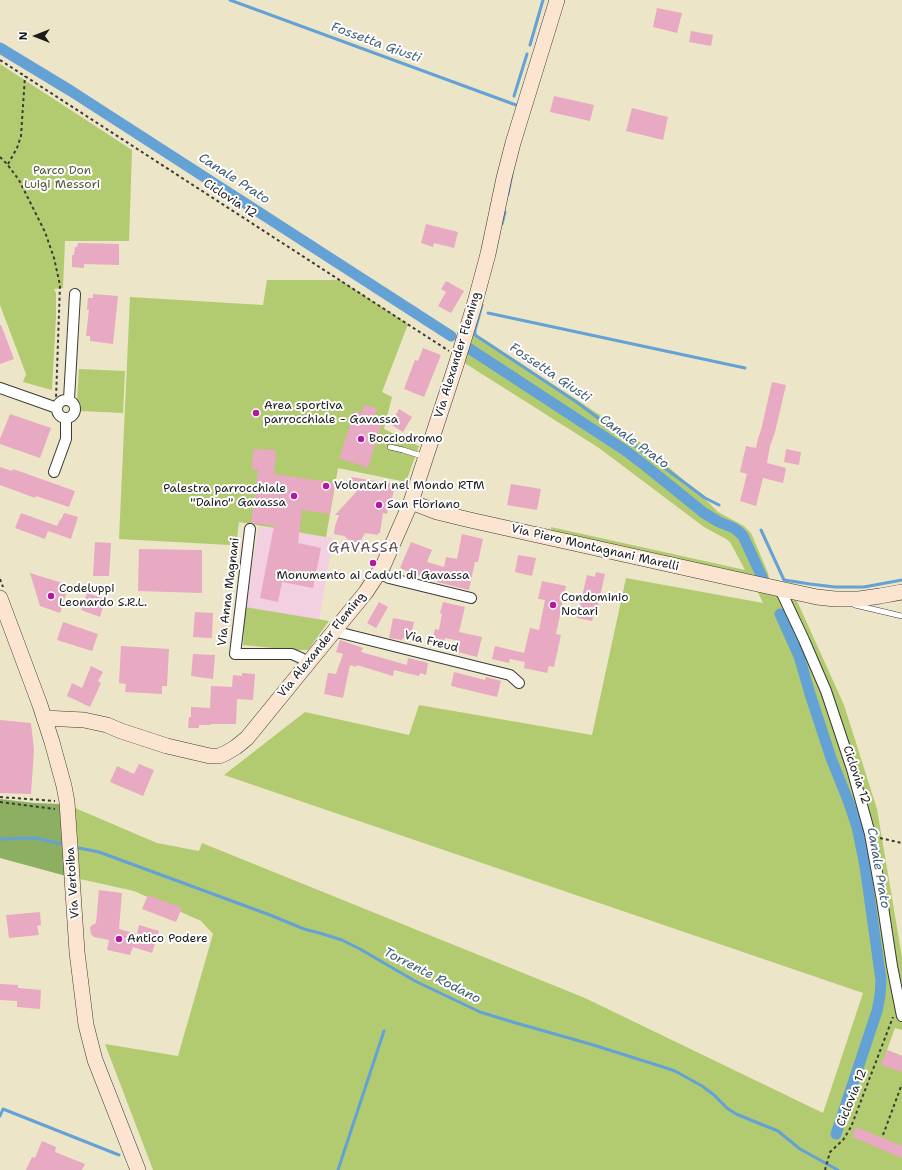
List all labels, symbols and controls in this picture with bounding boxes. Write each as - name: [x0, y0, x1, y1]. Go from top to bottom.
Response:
- north arrow: [16, 16, 56, 56]
- water label: Fossetta Giusti: [329, 19, 423, 67]
- text: N: [16, 32, 31, 40]
- water label: Canale Prato: [195, 150, 273, 208]
- park label: Parco Don Luigi Messori: [24, 164, 100, 192]
- street label: Ciclovia 12: [201, 176, 259, 222]
- street label: Via Alexander Fleming: [432, 290, 484, 420]
- water label: Fossetta Giusti: [506, 340, 594, 406]
- place label: Area sportiva parrocchiale - Gavassa: [264, 399, 398, 427]
- marker: Area sportiva parrocchiale - Gavassa: [251, 408, 261, 418]
- water label: Canale Prato: [596, 412, 672, 472]
- place label: Bocciodromo: [369, 432, 443, 446]
- marker: Bocciodromo: [356, 434, 366, 444]
- place label: Volontari nel Mondo RTM: [334, 479, 485, 493]
- marker: Volontari nel Mondo RTM: [321, 481, 331, 491]
- place label: Palestra parrocchiale "Daino" Gavassa: [163, 482, 286, 510]
- marker: Palestra parrocchiale "Daino" Gavassa: [289, 491, 299, 501]
- place label: San Floriano: [387, 498, 460, 512]
- marker: San Floriano: [374, 500, 384, 510]
- street label: Via Piero Montagnani Marelli: [510, 522, 680, 574]
- street label: Via Anna Magnani: [215, 537, 243, 647]
- district label: GAVASSA: [329, 540, 399, 556]
- marker: Monumento ai Caduti di Gavassa: [368, 558, 378, 568]
- place label: Monumento ai Caduti di Gavassa: [276, 569, 470, 583]
- place label: Codeluppi Leonardo S.R.L.: [59, 582, 147, 610]
- street label: Via Alexander Fleming: [275, 589, 369, 701]
- marker: Codeluppi Leonardo S.R.L.: [46, 591, 56, 601]
- place label: Condominio Notari: [561, 591, 629, 619]
- marker: Condominio Notari: [548, 600, 558, 610]
- street label: Via Freud: [402, 628, 460, 656]
- street label: Ciclovia 12: [839, 744, 873, 806]
- water label: Canale Prato: [863, 826, 893, 910]
- street label: Via Vertoiba: [63, 847, 83, 919]
- place label: Antico Podere: [127, 932, 208, 946]
- marker: Antico Podere: [114, 934, 124, 944]
- water label: Torrente Rodano: [381, 945, 483, 1007]
- street label: Ciclovia 12: [834, 1067, 870, 1129]

